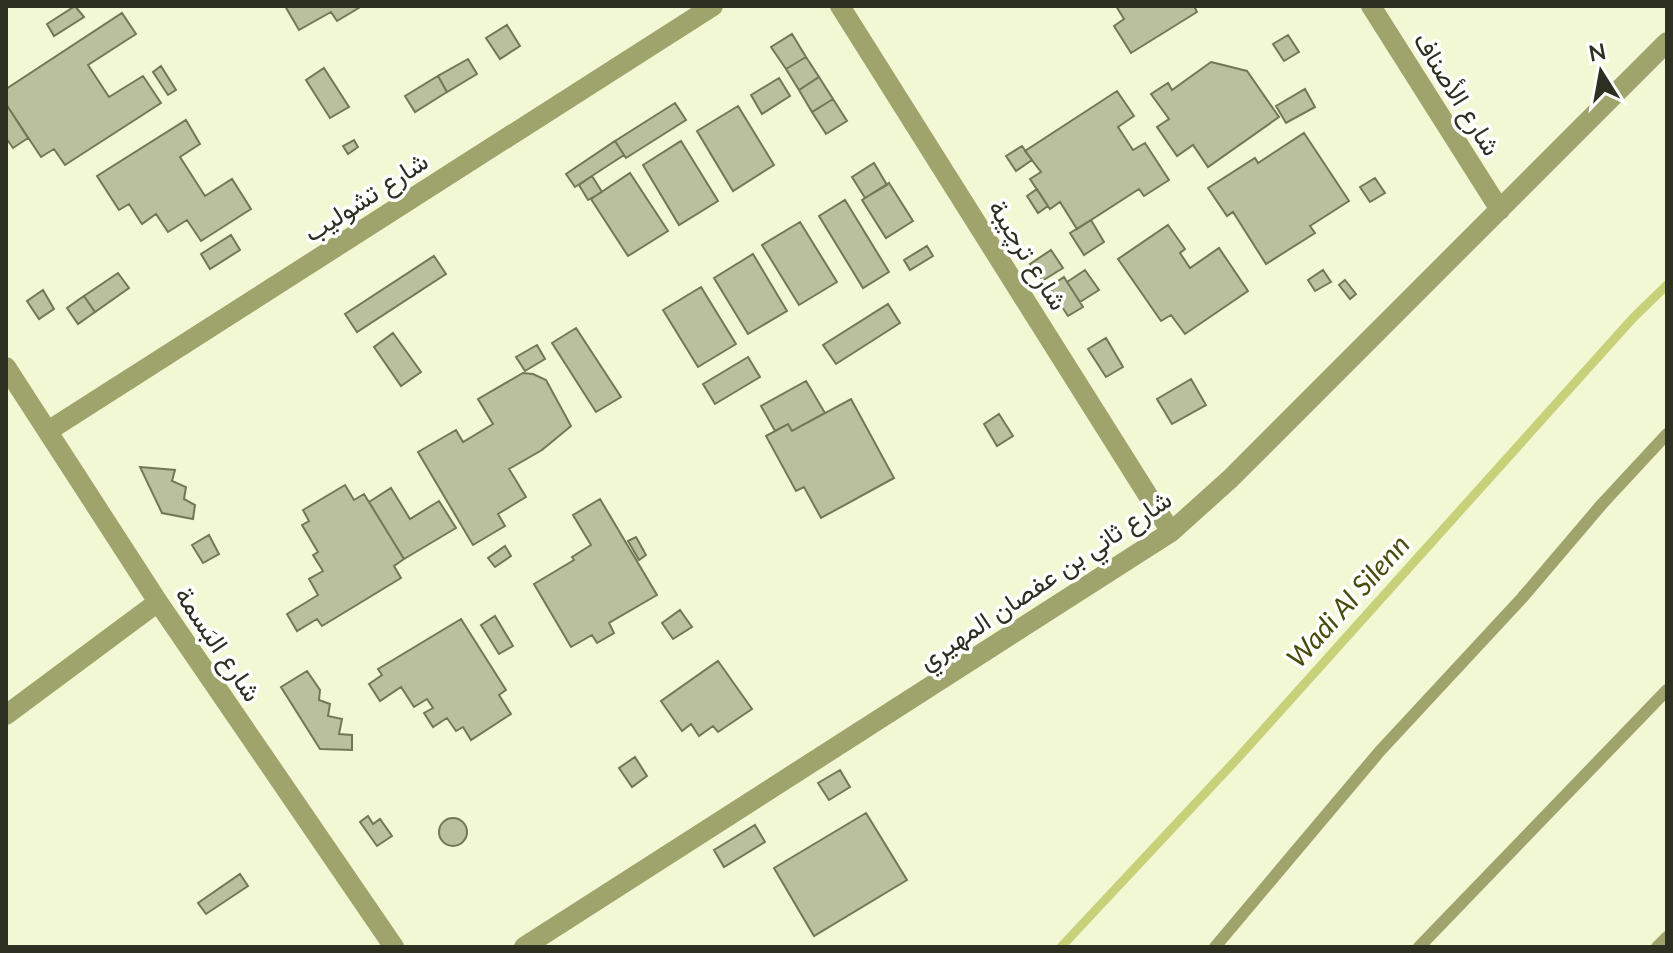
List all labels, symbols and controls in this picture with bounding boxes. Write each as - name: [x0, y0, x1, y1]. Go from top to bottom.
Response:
- street label: شارع الأصناف: [1405, 26, 1508, 163]
- north arrow: [1561, 32, 1641, 112]
- text: N: [1586, 37, 1608, 67]
- street label: شارع تشوليب: [297, 144, 435, 251]
- street label: شارع ترچيبة: [980, 193, 1075, 317]
- street label: شارع ثاني بن عفصان المهيري: [912, 482, 1180, 681]
- water label: Wadi Al Silenn: [1279, 527, 1416, 674]
- street label: شارع البَسمة: [166, 580, 269, 709]

